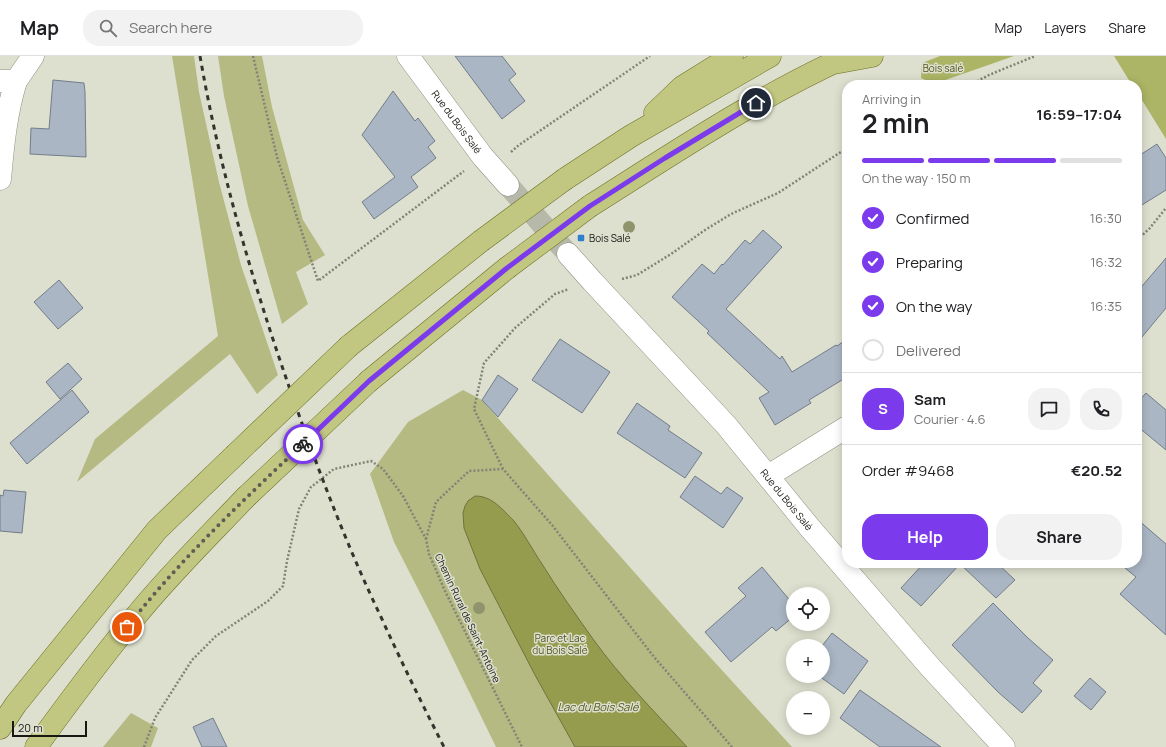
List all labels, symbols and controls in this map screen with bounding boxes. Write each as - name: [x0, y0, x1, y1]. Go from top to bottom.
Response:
- search box: [83, 10, 363, 46]
- text: Map: [20, 15, 59, 41]
- icon: search: [97, 17, 119, 39]
- text: Search here: [129, 17, 212, 38]
- text: Map: [994, 18, 1022, 37]
- text: Layers: [1044, 18, 1086, 37]
- text: Share: [1108, 18, 1146, 37]
- park label: Bois salé: [923, 61, 963, 75]
- pin: [739, 86, 773, 120]
- street label: Rue du Bois Salé: [429, 87, 485, 156]
- text: Arriving in: [862, 90, 921, 108]
- icon: home: [745, 92, 767, 114]
- text: 16:59–17:04: [1036, 104, 1122, 125]
- text: 2 min: [862, 105, 930, 141]
- text: On the way · 150 m: [862, 169, 970, 187]
- icon: check: [862, 207, 884, 229]
- text: Confirmed: [896, 208, 969, 229]
- text: 16:30: [1090, 209, 1122, 227]
- place label: Bois Salé: [589, 231, 631, 245]
- marker: Bois Salé: [576, 233, 586, 243]
- icon: check: [862, 251, 884, 273]
- text: Preparing: [896, 252, 963, 273]
- text: 16:32: [1090, 253, 1122, 271]
- icon: check: [862, 295, 884, 317]
- text: On the way: [896, 296, 972, 317]
- text: 16:35: [1090, 297, 1122, 315]
- text: Delivered: [896, 340, 961, 361]
- button: chat: [1028, 388, 1070, 430]
- button: phone: [1080, 388, 1122, 430]
- text: Sam: [914, 389, 946, 410]
- text: S: [878, 398, 888, 419]
- text: Courier · 4.6: [914, 410, 986, 428]
- courier: [283, 424, 323, 464]
- icon: bike: [292, 433, 314, 455]
- text: Order #9468: [862, 460, 954, 481]
- text: €20.52: [1071, 460, 1122, 481]
- street label: Rue du Bois Salé: [757, 466, 816, 533]
- button: Help: [862, 514, 988, 560]
- button: Share: [996, 514, 1122, 560]
- street label: Chemin Rural de Saint-Antoine: [432, 551, 504, 685]
- map controls: [786, 587, 830, 735]
- button: locate: [786, 587, 830, 631]
- pin: [110, 610, 144, 644]
- icon: bag: [116, 616, 138, 638]
- park label: Parc et Lac du Bois Salé: [532, 631, 588, 657]
- button: +: [786, 639, 830, 683]
- button: −: [786, 691, 830, 735]
- water label: Lac du Bois Salé: [558, 699, 639, 714]
- scale bar: [12, 719, 87, 738]
- text: 20 m: [18, 720, 43, 735]

